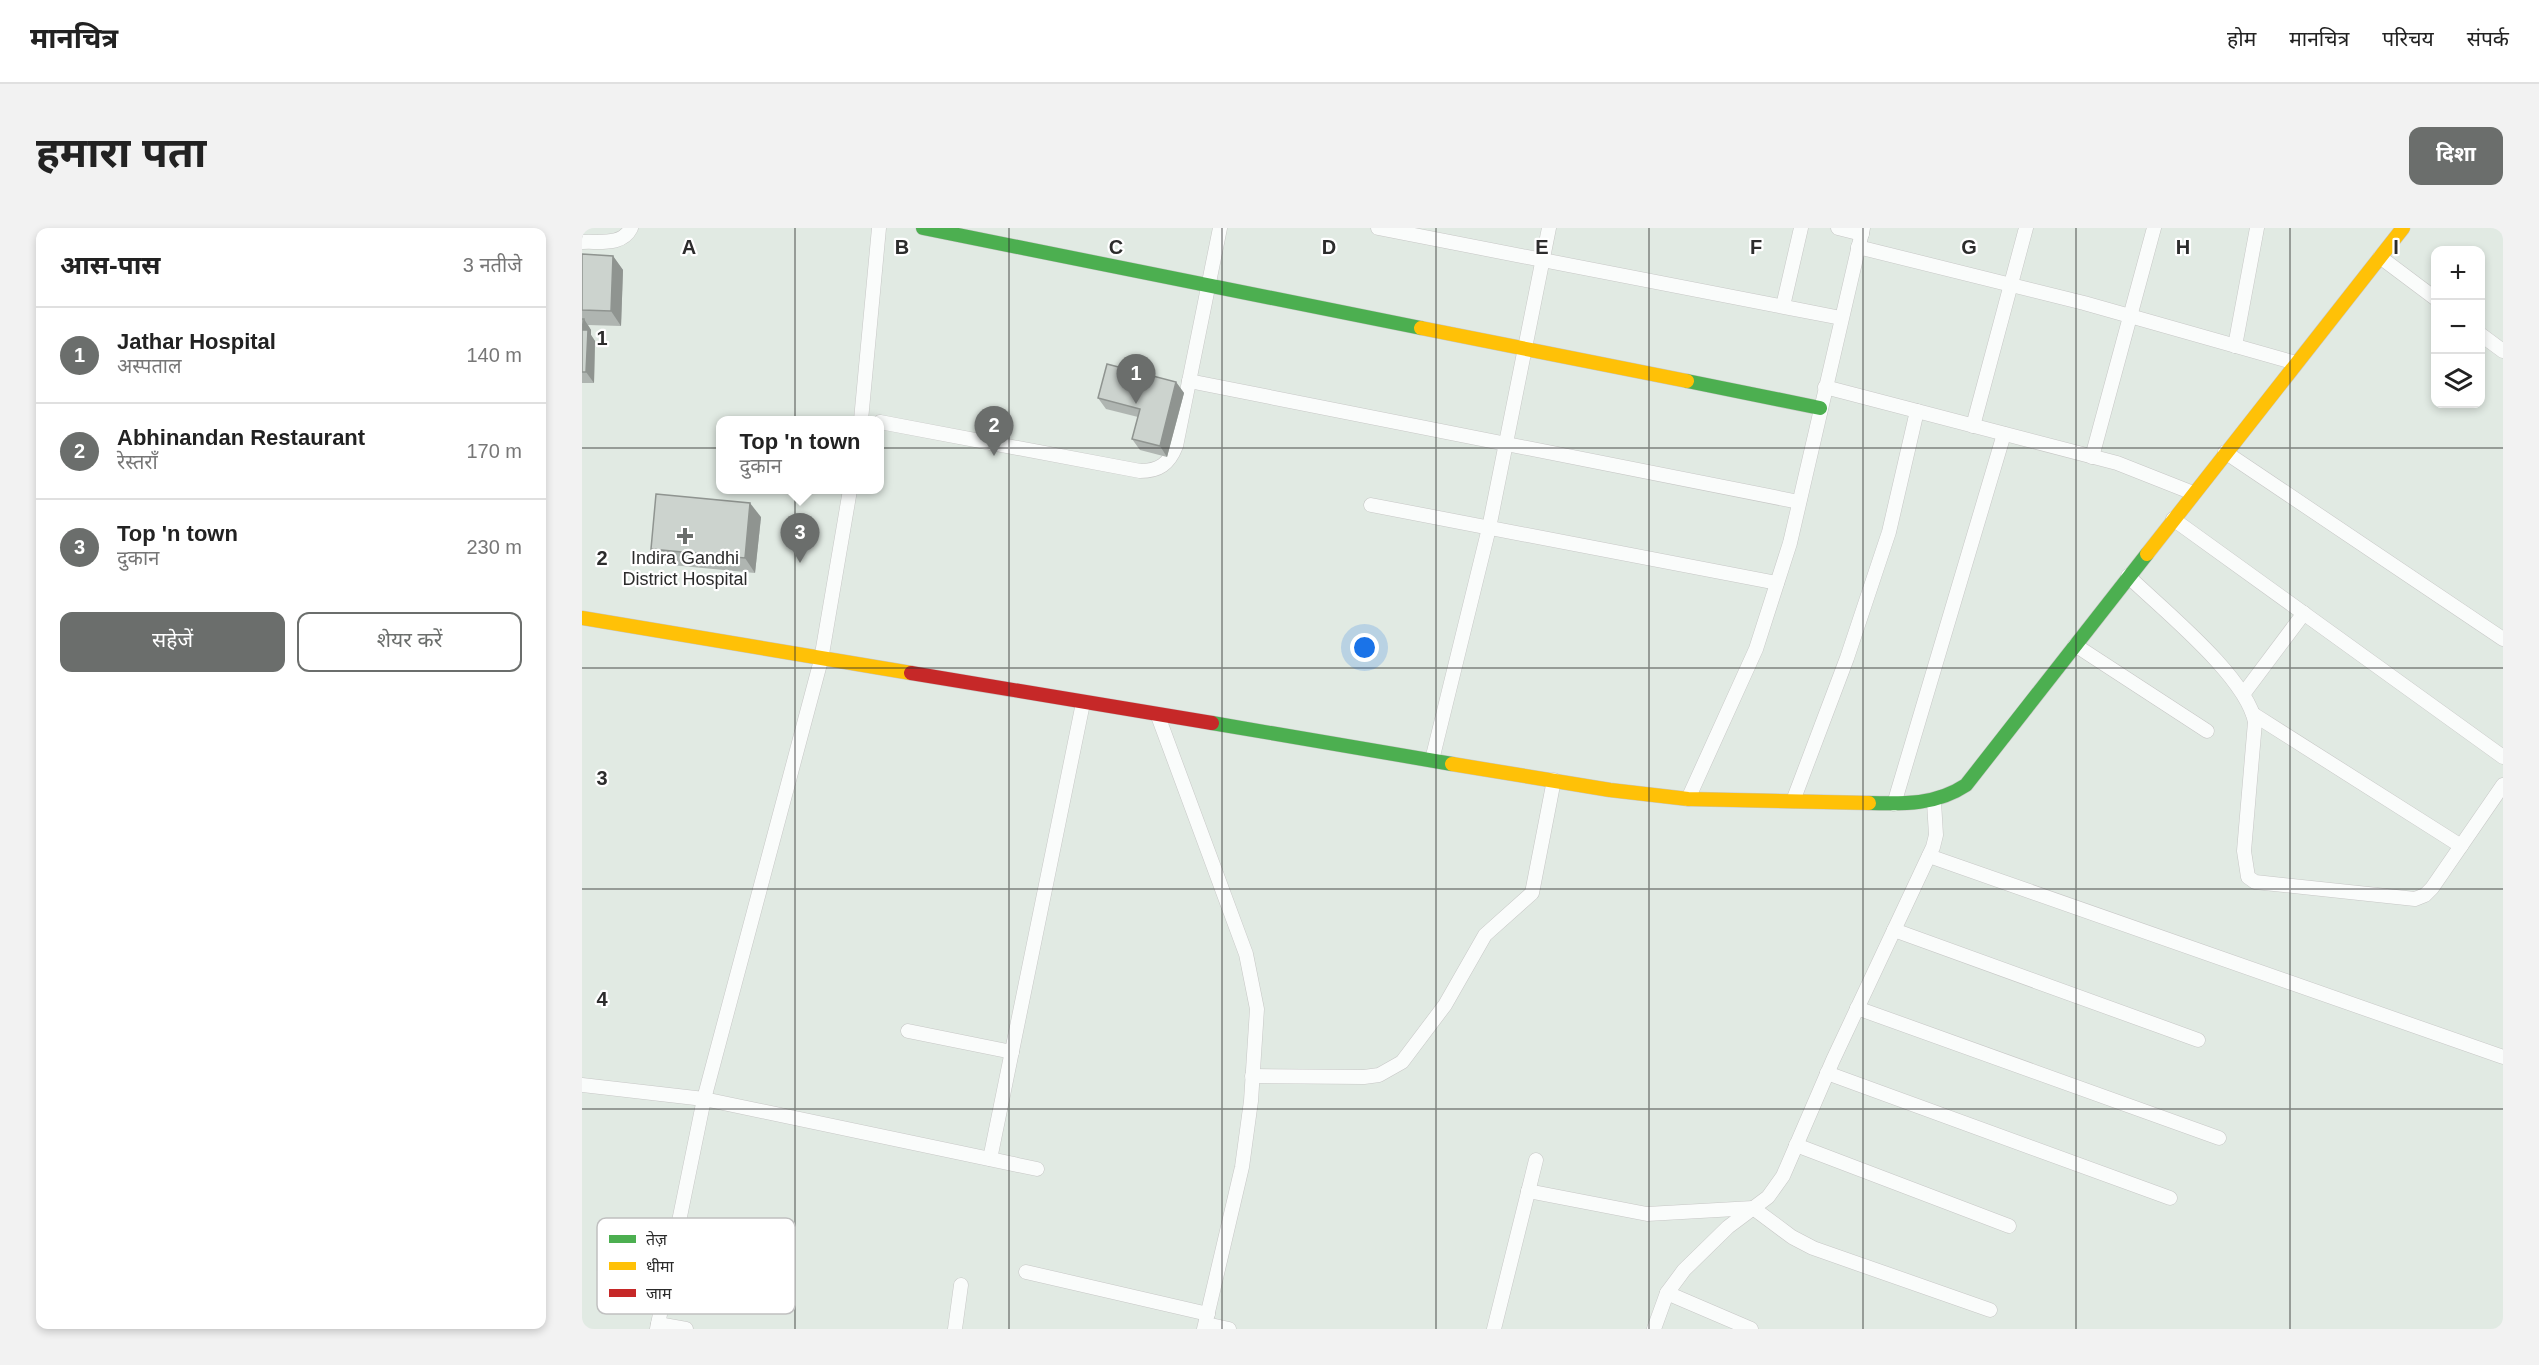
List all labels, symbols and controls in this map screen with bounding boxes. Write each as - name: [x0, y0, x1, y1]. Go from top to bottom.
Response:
- text: मानचित्र: [30, 23, 118, 54]
- text: होम: [2227, 27, 2256, 50]
- text: मानचित्र: [2289, 27, 2349, 50]
- text: परिचय: [2382, 27, 2434, 50]
- text: संपर्क: [2467, 27, 2509, 50]
- button: दिशा: [2409, 127, 2503, 185]
- text: हमारा पता: [36, 129, 206, 176]
- text: A: [682, 236, 696, 258]
- text: B: [895, 236, 909, 258]
- text: C: [1109, 236, 1123, 258]
- text: D: [1322, 236, 1336, 258]
- text: E: [1535, 236, 1549, 258]
- text: F: [1750, 236, 1762, 258]
- text: G: [1961, 236, 1977, 258]
- text: H: [2176, 236, 2190, 258]
- text: I: [2393, 236, 2399, 258]
- map controls: [2431, 246, 2485, 408]
- button: +: [2431, 246, 2485, 300]
- text: आस-पास: [60, 250, 160, 280]
- text: 3 नतीजे: [463, 254, 522, 276]
- button: −: [2431, 300, 2485, 354]
- text: 1: [596, 327, 608, 349]
- text: Jathar Hospital: [117, 329, 276, 354]
- text: 1: [74, 344, 85, 366]
- text: 140 m: [466, 344, 522, 366]
- pin: 1: [1116, 354, 1156, 404]
- button: layers: [2431, 354, 2485, 408]
- text: अस्पताल: [117, 355, 182, 377]
- pin: 2: [974, 406, 1014, 456]
- popup: [716, 416, 884, 494]
- text: Abhinandan Restaurant: [117, 425, 365, 450]
- text: Top 'n town: [740, 429, 860, 454]
- text: 2: [74, 440, 85, 462]
- text: 170 m: [466, 440, 522, 462]
- text: रेस्तराँ: [117, 451, 158, 473]
- text: दुकान: [740, 455, 782, 477]
- pin: 3: [780, 514, 820, 563]
- text: Top 'n town: [117, 521, 238, 546]
- marker: Indira Gandhi District Hospital: [676, 527, 694, 545]
- text: 3: [74, 536, 85, 558]
- text: 230 m: [466, 536, 522, 558]
- text: दुकान: [117, 547, 159, 569]
- text: 2: [596, 547, 608, 569]
- place label: Indira Gandhi District Hospital: [622, 548, 748, 589]
- button: सहेजें: [60, 612, 285, 672]
- button: शेयर करें: [297, 612, 522, 672]
- your location: [1350, 633, 1379, 662]
- text: 3: [596, 767, 608, 789]
- text: 4: [596, 988, 608, 1010]
- legend: [597, 1218, 795, 1314]
- text: तेज़: [646, 1230, 668, 1248]
- text: धीमा: [646, 1258, 675, 1275]
- text: जाम: [646, 1285, 672, 1302]

